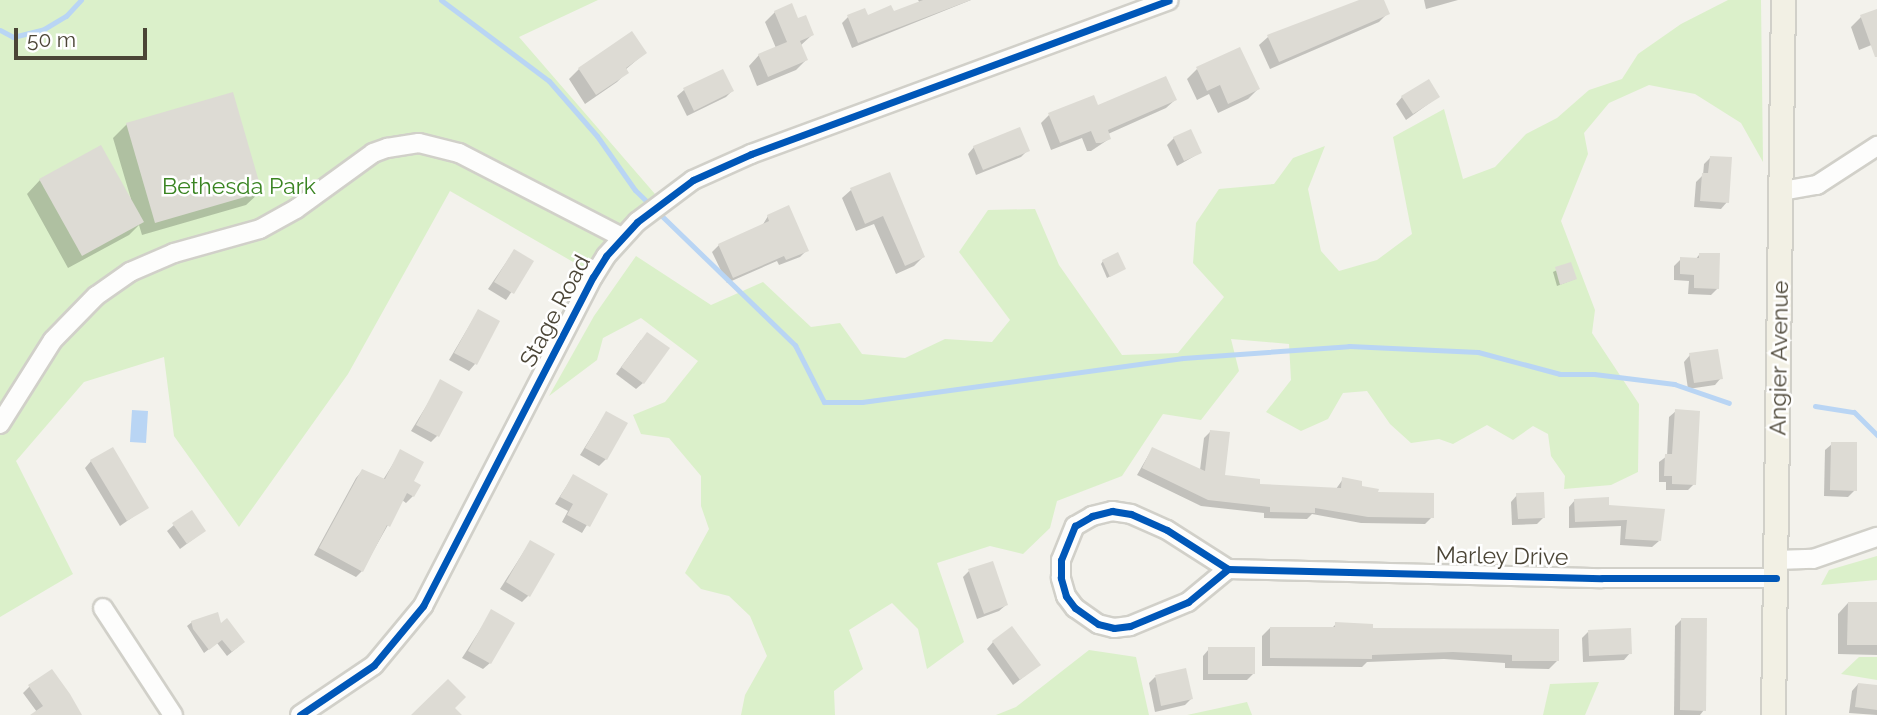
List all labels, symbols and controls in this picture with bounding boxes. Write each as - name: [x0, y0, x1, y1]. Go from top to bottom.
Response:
- scale bar: [18, 14, 150, 58]
- text: 50 m: [27, 27, 76, 52]
- park label: Bethesda Park: [162, 172, 316, 200]
- street label: Stage Road: [514, 250, 596, 372]
- street label: Angier Avenue: [1764, 280, 1794, 436]
- street label: Marley Drive: [1435, 541, 1569, 571]

